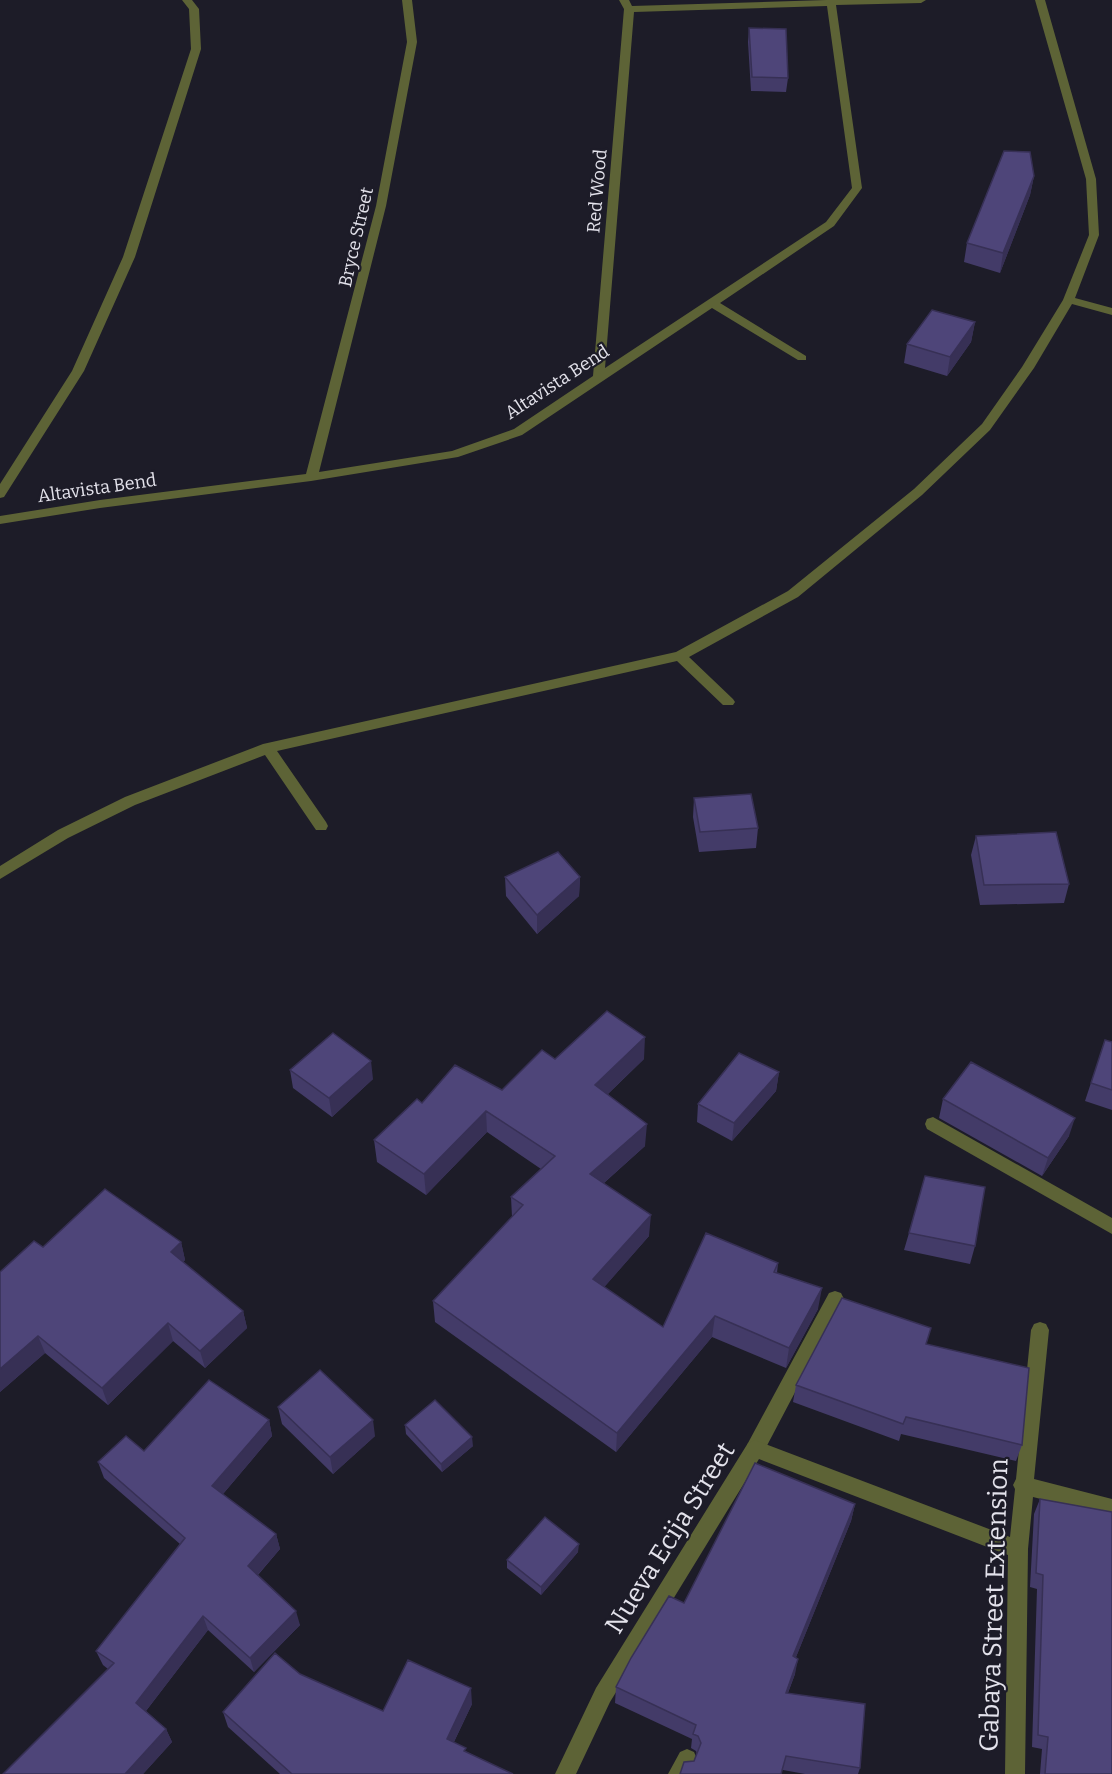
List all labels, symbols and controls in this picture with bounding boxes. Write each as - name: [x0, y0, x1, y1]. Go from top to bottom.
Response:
- street label: Red Wood: [582, 148, 612, 234]
- street label: Bryce Street: [334, 184, 378, 289]
- street label: Altavista Bend: [501, 340, 614, 424]
- street label: Altavista Bend: [36, 469, 158, 507]
- street label: Nueva Ecija Street: [599, 1436, 742, 1639]
- street label: Gabaya Street Extension: [973, 1457, 1015, 1752]

